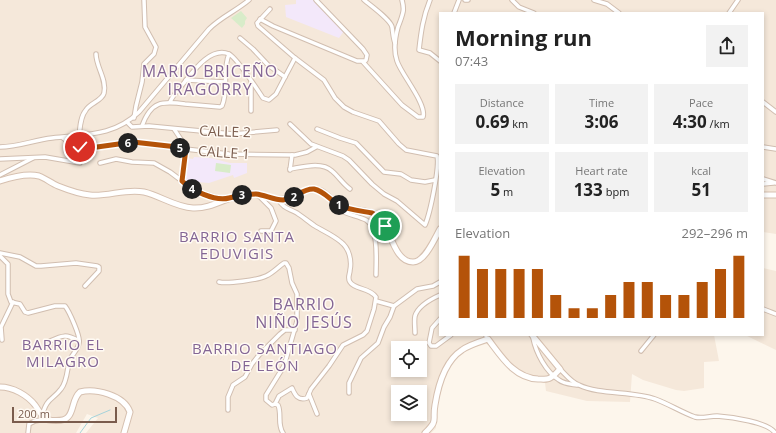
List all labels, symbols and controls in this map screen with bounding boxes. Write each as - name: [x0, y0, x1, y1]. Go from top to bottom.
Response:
- text: Morning run: [455, 22, 592, 52]
- button: share: [706, 25, 748, 67]
- text: 07:43: [455, 52, 488, 70]
- district label: MARIO BRICEÑO IRAGORRY: [142, 60, 278, 100]
- text: Distance: [480, 95, 524, 110]
- text: Time: [589, 95, 614, 110]
- text: Pace: [689, 95, 713, 110]
- text: 0.69: [475, 110, 509, 133]
- text: 3:06: [584, 110, 619, 133]
- text: 4:30: [673, 110, 707, 133]
- text: km: [509, 116, 528, 131]
- text: /km: [707, 116, 730, 131]
- street label: CALLE 2: [199, 121, 251, 141]
- pin: [63, 130, 97, 164]
- pin: 6: [118, 133, 138, 153]
- text: 6: [125, 135, 131, 150]
- icon: check: [69, 136, 91, 158]
- pin: 5: [170, 138, 190, 158]
- text: 5: [177, 140, 183, 155]
- street label: CALLE 1: [198, 141, 250, 163]
- text: Elevation: [478, 163, 525, 178]
- text: Heart rate: [575, 163, 628, 178]
- text: kcal: [691, 163, 711, 178]
- text: 5: [490, 178, 500, 201]
- text: 133: [574, 178, 603, 201]
- text: 51: [691, 178, 711, 201]
- pin: 4: [182, 179, 202, 199]
- text: 4: [189, 181, 195, 196]
- text: m: [500, 184, 513, 199]
- text: bpm: [603, 184, 629, 199]
- pin: 3: [232, 185, 252, 205]
- text: 3: [239, 187, 245, 202]
- pin: 2: [284, 187, 304, 207]
- text: 2: [291, 189, 297, 204]
- pin: 1: [329, 195, 349, 215]
- text: 1: [336, 197, 342, 212]
- pin: [368, 209, 402, 243]
- icon: arrive: [374, 215, 396, 237]
- text: Elevation: [455, 224, 510, 242]
- text: 292–296 m: [681, 224, 748, 242]
- district label: BARRIO SANTA EDUVIGIS: [179, 226, 295, 263]
- district label: BARRIO NIÑO JESÚS: [255, 293, 353, 333]
- district label: BARRIO EL MILAGRO: [22, 334, 104, 371]
- district label: BARRIO SANTIAGO DE LEÓN: [192, 338, 338, 375]
- map controls: [391, 341, 427, 421]
- button: locate: [391, 341, 427, 377]
- button: layers: [391, 385, 427, 421]
- scale bar: [12, 405, 117, 424]
- text: 200 m: [18, 406, 50, 421]

